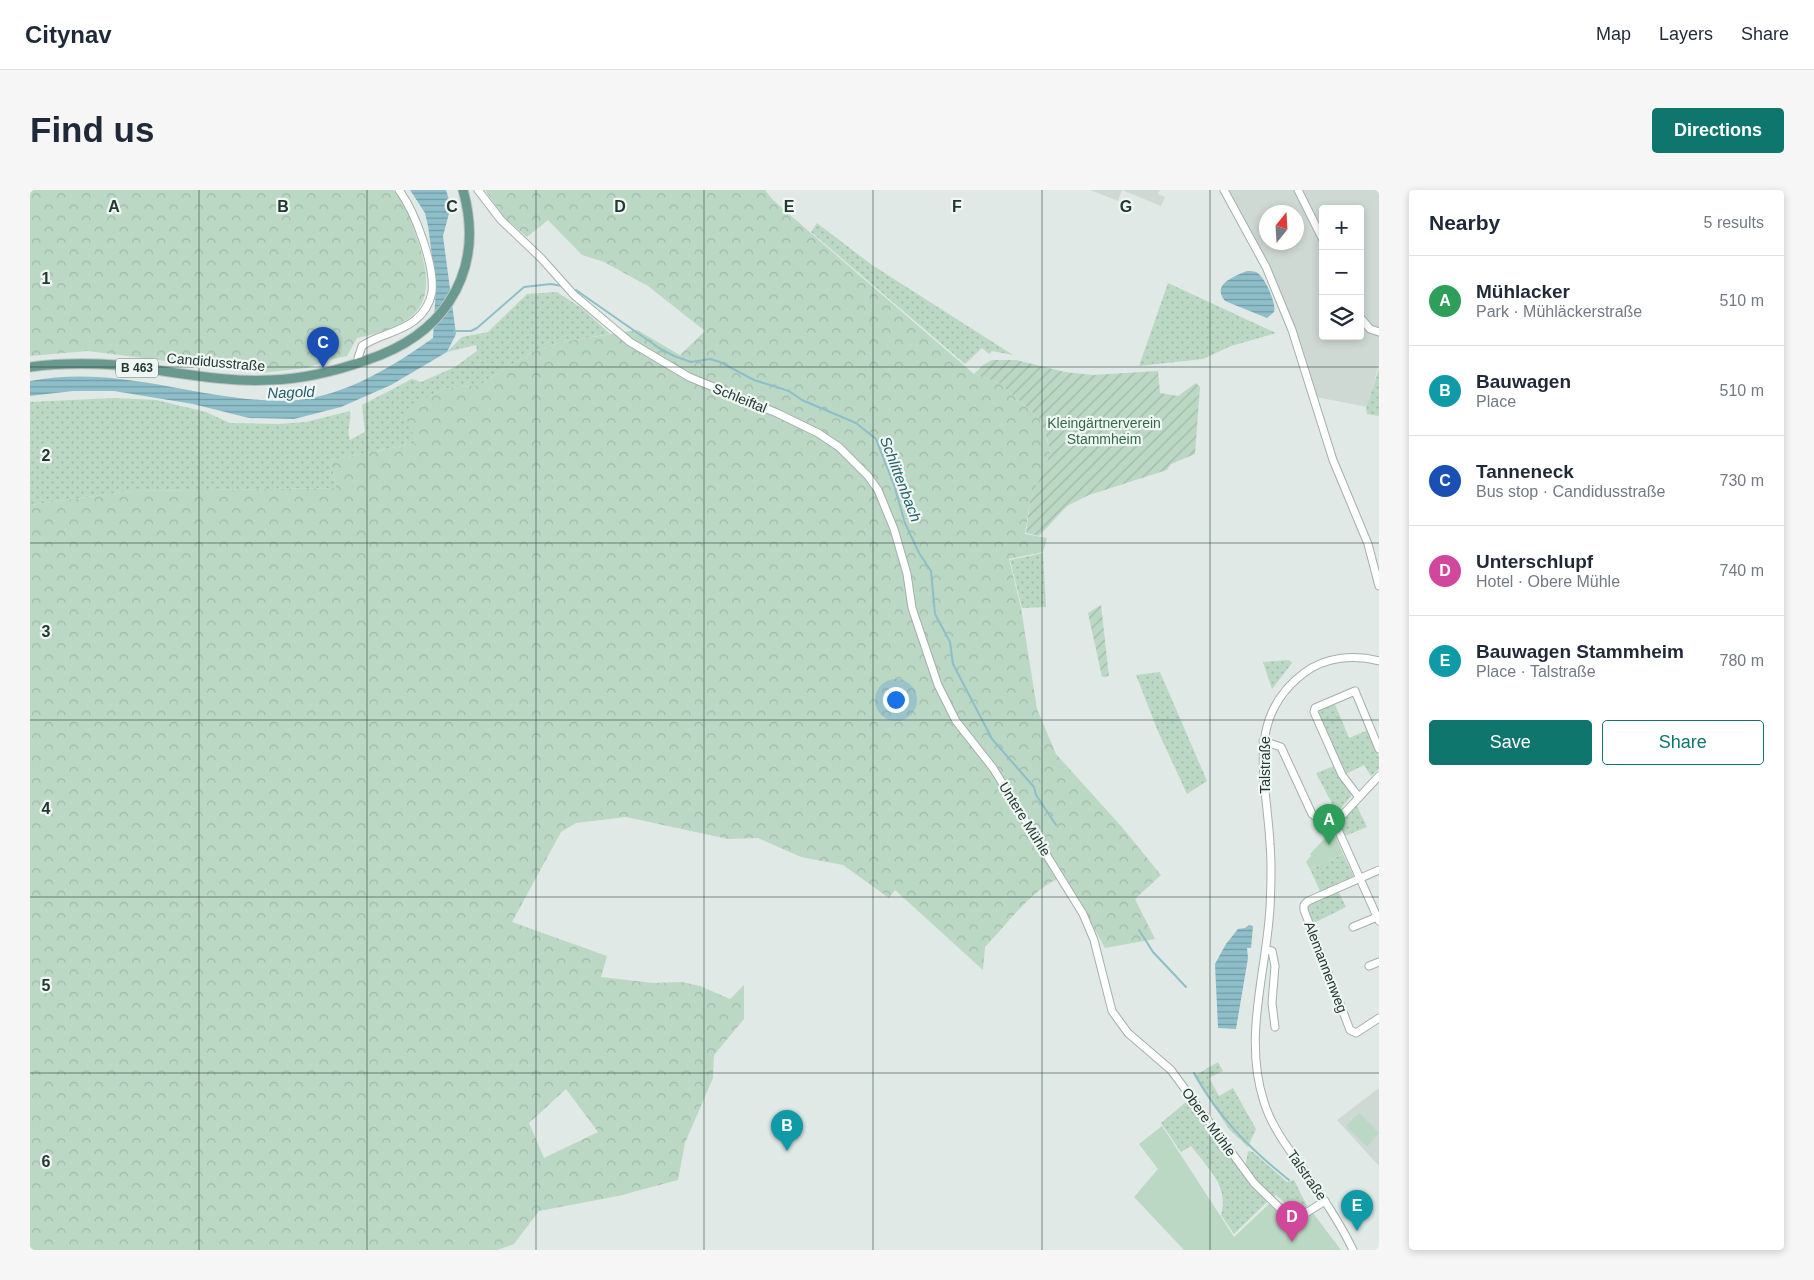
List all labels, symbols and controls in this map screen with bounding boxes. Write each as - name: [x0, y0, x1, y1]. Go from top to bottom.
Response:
- text: Citynav: [25, 21, 112, 48]
- text: Map: [1596, 24, 1631, 44]
- text: Layers: [1659, 24, 1713, 44]
- text: Share: [1741, 24, 1789, 44]
- button: Directions: [1652, 108, 1784, 153]
- text: Find us: [30, 110, 154, 149]
- text: A: [108, 198, 120, 215]
- text: B: [277, 198, 289, 215]
- text: C: [446, 198, 458, 215]
- text: D: [614, 198, 626, 215]
- text: E: [784, 198, 795, 215]
- text: F: [952, 198, 962, 215]
- text: G: [1120, 198, 1132, 215]
- north arrow: [1259, 205, 1304, 250]
- map controls: [1319, 205, 1364, 340]
- button: +: [1319, 205, 1364, 250]
- text: Nearby: [1429, 211, 1500, 234]
- text: 5 results: [1704, 214, 1764, 231]
- button: −: [1319, 250, 1364, 295]
- text: 1: [42, 270, 51, 287]
- text: Mühlacker: [1476, 281, 1570, 302]
- text: A: [1439, 292, 1451, 309]
- text: 510 m: [1720, 292, 1764, 309]
- button: layers: [1319, 295, 1364, 340]
- text: Park · Mühläckerstraße: [1476, 303, 1642, 320]
- pin: C: [307, 327, 339, 368]
- street label: Candidusstraße: [166, 350, 266, 374]
- road number: B 463: [116, 358, 158, 378]
- text: Bauwagen: [1476, 371, 1571, 392]
- street label: Schleiftal: [711, 380, 769, 416]
- text: B: [1439, 382, 1451, 399]
- text: 510 m: [1720, 382, 1764, 399]
- water label: Nagold: [267, 383, 316, 401]
- text: Place: [1476, 393, 1516, 410]
- park label: Kleingärtnerverein Stammheim: [1047, 415, 1161, 447]
- water label: Schlittenbach: [877, 434, 925, 524]
- text: 2: [42, 447, 51, 464]
- text: Tanneneck: [1476, 461, 1574, 482]
- text: C: [1439, 472, 1451, 489]
- text: 730 m: [1720, 472, 1764, 489]
- text: Bus stop · Candidusstraße: [1476, 483, 1665, 500]
- text: Unterschlupf: [1476, 551, 1593, 572]
- text: D: [1439, 562, 1451, 579]
- text: 740 m: [1720, 562, 1764, 579]
- text: Hotel · Obere Mühle: [1476, 573, 1620, 590]
- text: 3: [42, 623, 51, 640]
- text: Bauwagen Stammheim: [1476, 641, 1684, 662]
- text: E: [1440, 652, 1450, 669]
- text: 780 m: [1720, 652, 1764, 669]
- text: Place · Talstraße: [1476, 663, 1596, 680]
- your location: [883, 687, 909, 713]
- button: Save: [1429, 720, 1592, 765]
- button: Share: [1602, 720, 1764, 765]
- street label: Talstraße: [1257, 736, 1273, 794]
- street label: Untere Mühle: [996, 779, 1054, 859]
- text: 4: [42, 800, 51, 817]
- pin: A: [1313, 804, 1345, 845]
- street label: Alemannenweg: [1301, 919, 1351, 1015]
- text: 5: [42, 977, 51, 994]
- street label: Obere Mühle: [1179, 1085, 1239, 1160]
- pin: B: [771, 1110, 803, 1151]
- street label: Talstraße: [1284, 1147, 1330, 1203]
- text: 6: [42, 1153, 51, 1170]
- pin: E: [1341, 1190, 1373, 1231]
- pin: D: [1276, 1201, 1308, 1242]

